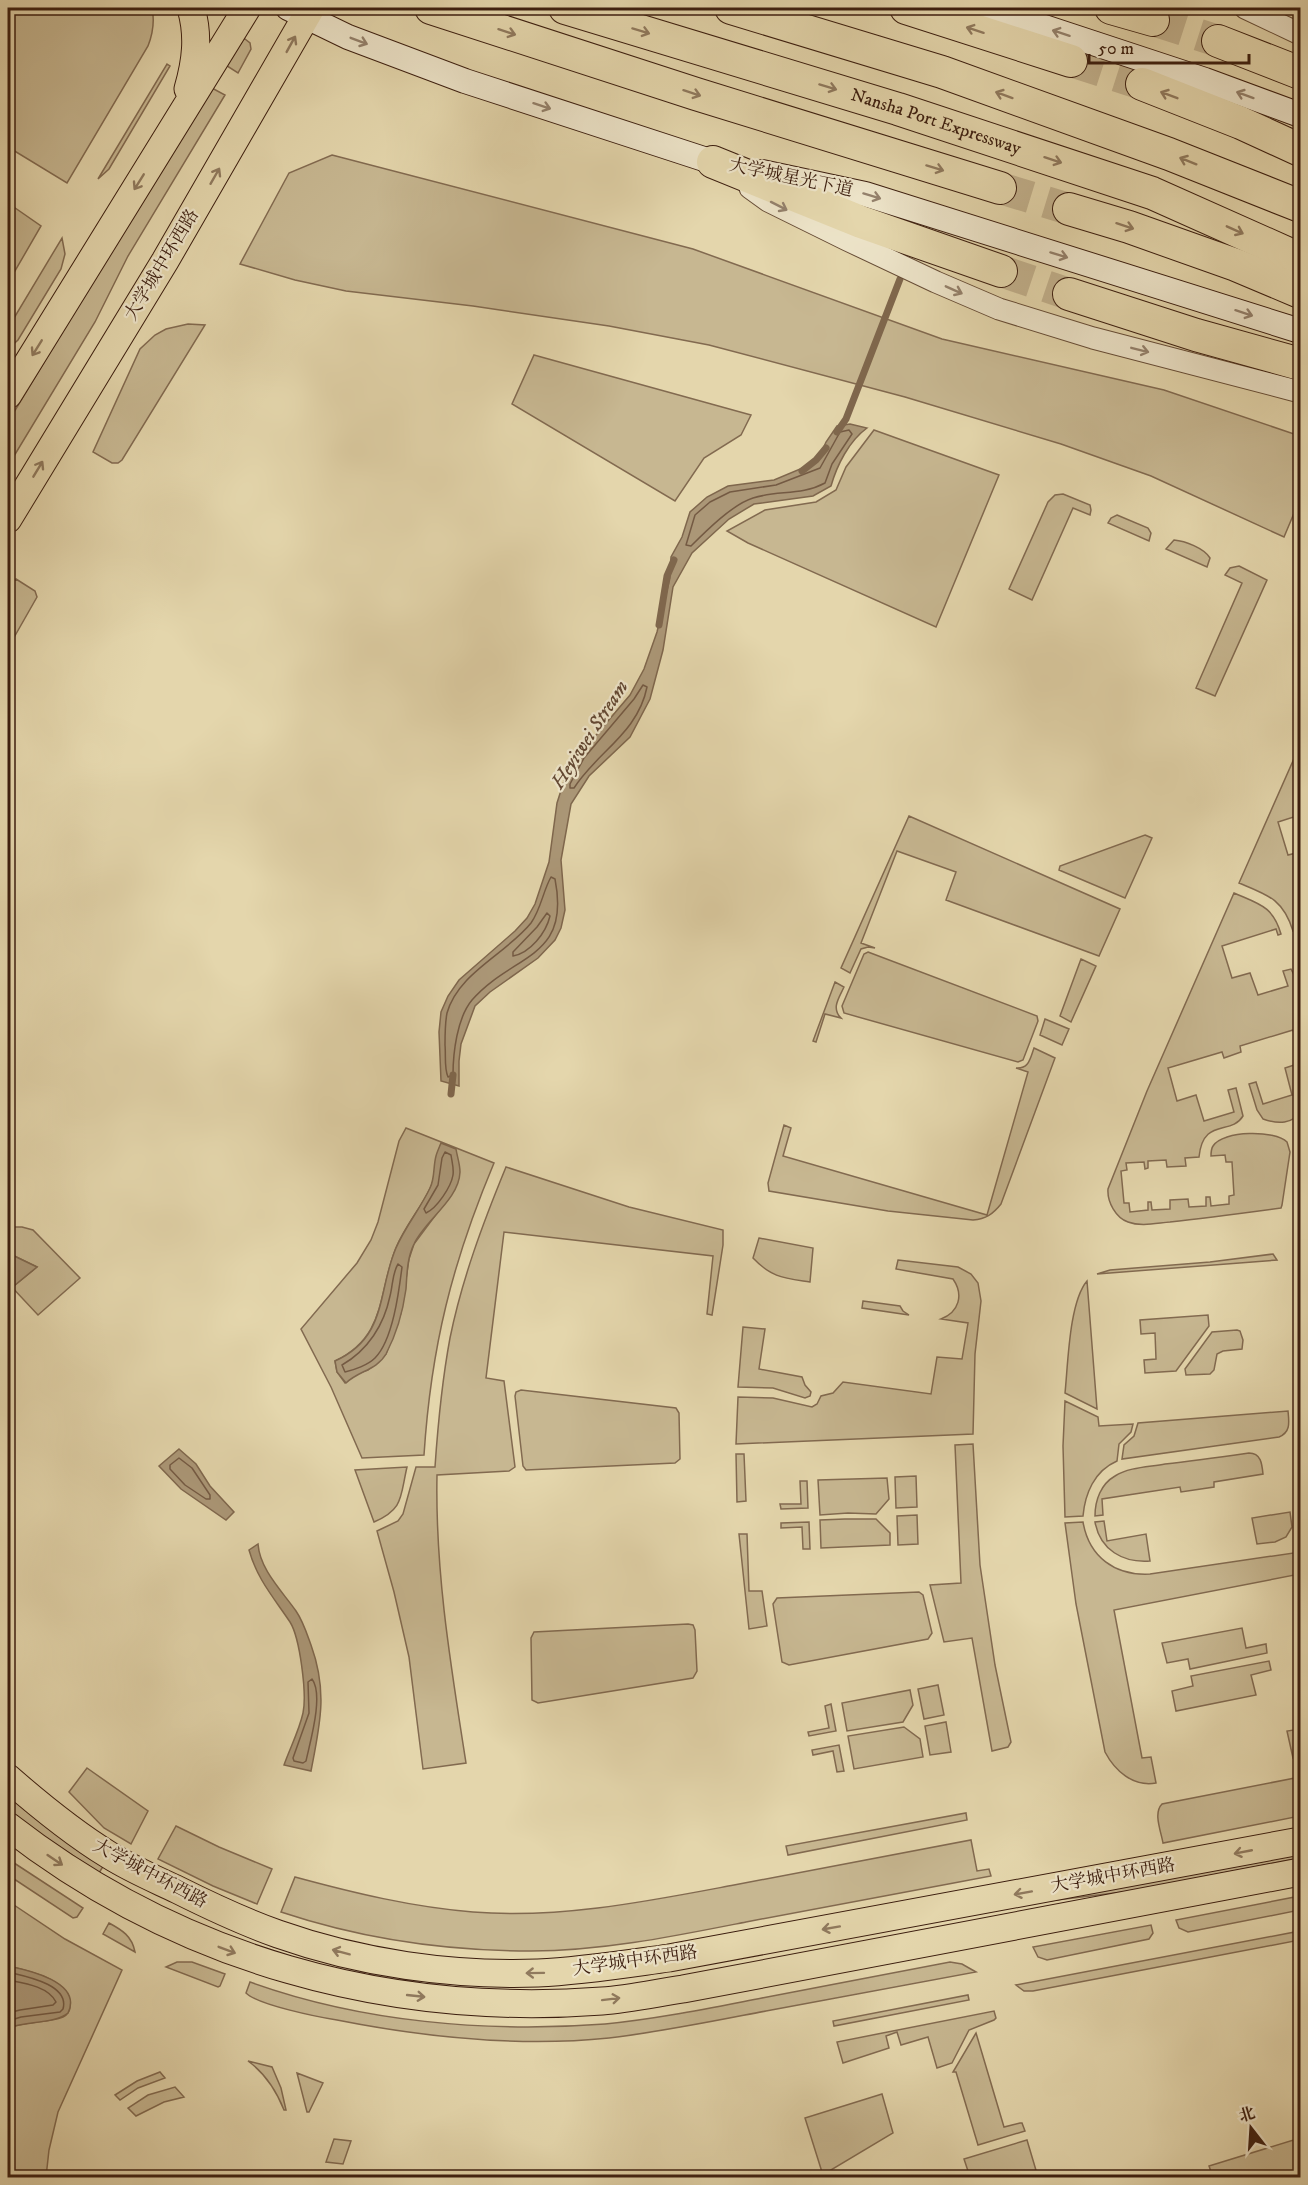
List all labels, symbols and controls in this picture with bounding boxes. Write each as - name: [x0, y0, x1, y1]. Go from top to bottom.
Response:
- one-way arrow: [966, 23, 985, 34]
- one-way arrow: [631, 26, 650, 37]
- one-way arrow: [1052, 26, 1071, 37]
- scale bar: [1089, 27, 1250, 65]
- one-way arrow: [497, 28, 516, 39]
- one-way arrow: [286, 36, 297, 54]
- one-way arrow: [349, 37, 367, 48]
- text: 50 m: [1098, 38, 1134, 60]
- one-way arrow: [818, 82, 837, 93]
- street label: Nansha Port Expressway: [848, 84, 1024, 160]
- one-way arrow: [682, 88, 701, 99]
- one-way arrow: [995, 88, 1014, 99]
- one-way arrow: [1160, 88, 1179, 99]
- one-way arrow: [1237, 88, 1255, 99]
- one-way arrow: [533, 102, 551, 113]
- street label: 大学城星光下道: [727, 154, 855, 202]
- one-way arrow: [1179, 155, 1197, 166]
- one-way arrow: [1043, 156, 1062, 167]
- one-way arrow: [925, 163, 944, 174]
- one-way arrow: [209, 168, 221, 185]
- one-way arrow: [133, 174, 146, 191]
- one-way arrow: [862, 192, 881, 203]
- one-way arrow: [769, 201, 787, 212]
- street label: 大学城中环西路: [120, 205, 204, 325]
- one-way arrow: [1115, 221, 1134, 232]
- one-way arrow: [1226, 225, 1244, 236]
- one-way arrow: [1049, 250, 1068, 261]
- one-way arrow: [945, 285, 963, 297]
- one-way arrow: [1234, 309, 1253, 320]
- one-way arrow: [30, 339, 42, 356]
- one-way arrow: [1130, 345, 1149, 357]
- one-way arrow: [32, 461, 44, 478]
- water label: Heyiwei Stream: [545, 676, 634, 795]
- street label: 大学城中环西路: [89, 1835, 211, 1913]
- one-way arrow: [1234, 1847, 1253, 1858]
- one-way arrow: [46, 1854, 63, 1867]
- street label: 大学城中环西路: [1049, 1854, 1177, 1898]
- one-way arrow: [1013, 1888, 1033, 1899]
- one-way arrow: [822, 1923, 841, 1934]
- street label: 大学城中环西路: [571, 1941, 699, 1981]
- one-way arrow: [218, 1945, 236, 1956]
- one-way arrow: [332, 1946, 351, 1958]
- one-way arrow: [525, 1967, 545, 1979]
- one-way arrow: [406, 1991, 426, 2002]
- one-way arrow: [600, 1994, 620, 2005]
- north arrow: [1221, 2098, 1281, 2158]
- text: 北: [1236, 2103, 1257, 2127]

